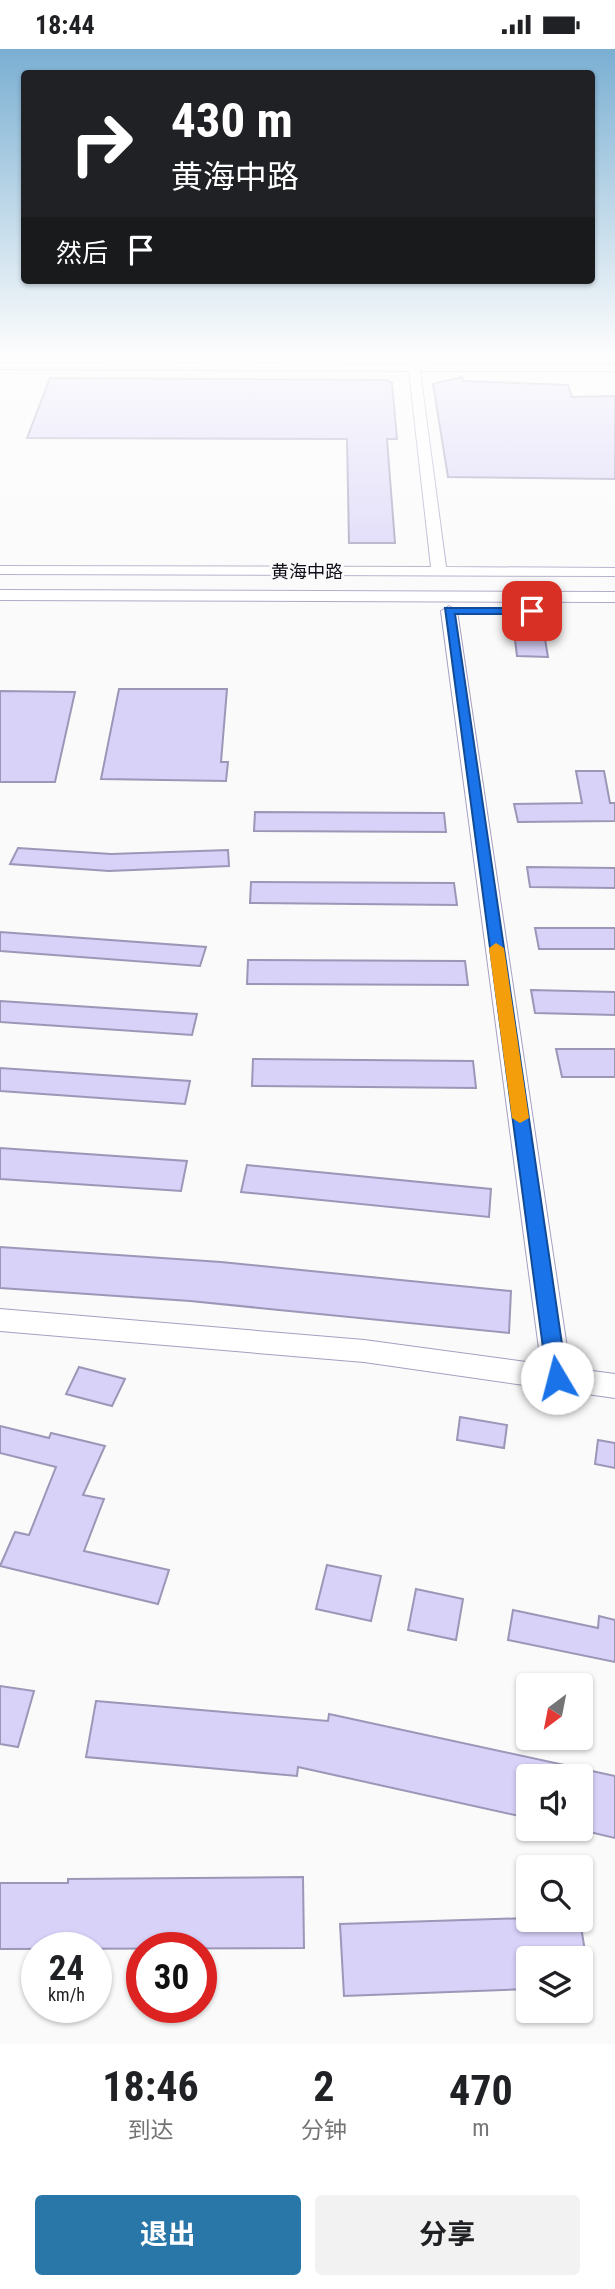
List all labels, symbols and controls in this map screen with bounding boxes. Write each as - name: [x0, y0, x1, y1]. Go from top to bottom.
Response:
- text: 18:44: [35, 10, 95, 40]
- text: 430 m: [171, 92, 293, 149]
- icon: right: [56, 98, 147, 189]
- text: 黄海中路: [171, 158, 299, 196]
- icon: arrive: [122, 231, 160, 269]
- text: 然后: [56, 238, 108, 268]
- street label: 黄海中路: [271, 561, 343, 582]
- pin: [502, 581, 562, 641]
- icon: arrive: [513, 592, 551, 630]
- position arrow: [520, 1341, 594, 1415]
- north arrow: [516, 1673, 593, 1750]
- map controls: [516, 1673, 593, 2023]
- button: sound: [516, 1764, 593, 1841]
- button: search: [516, 1855, 593, 1932]
- speed limit sign: 30: [126, 1932, 217, 2023]
- button: layers: [516, 1946, 593, 2023]
- text: 24: [49, 1948, 84, 1989]
- text: km/h: [48, 1984, 85, 2005]
- text: 18:46: [102, 2062, 199, 2111]
- text: 2: [313, 2062, 334, 2111]
- text: 470: [449, 2066, 513, 2115]
- text: m: [472, 2115, 490, 2142]
- text: 到达: [127, 2117, 173, 2144]
- text: 分钟: [301, 2117, 347, 2144]
- button: 退出: [35, 2195, 301, 2275]
- button: 分享: [315, 2195, 580, 2275]

